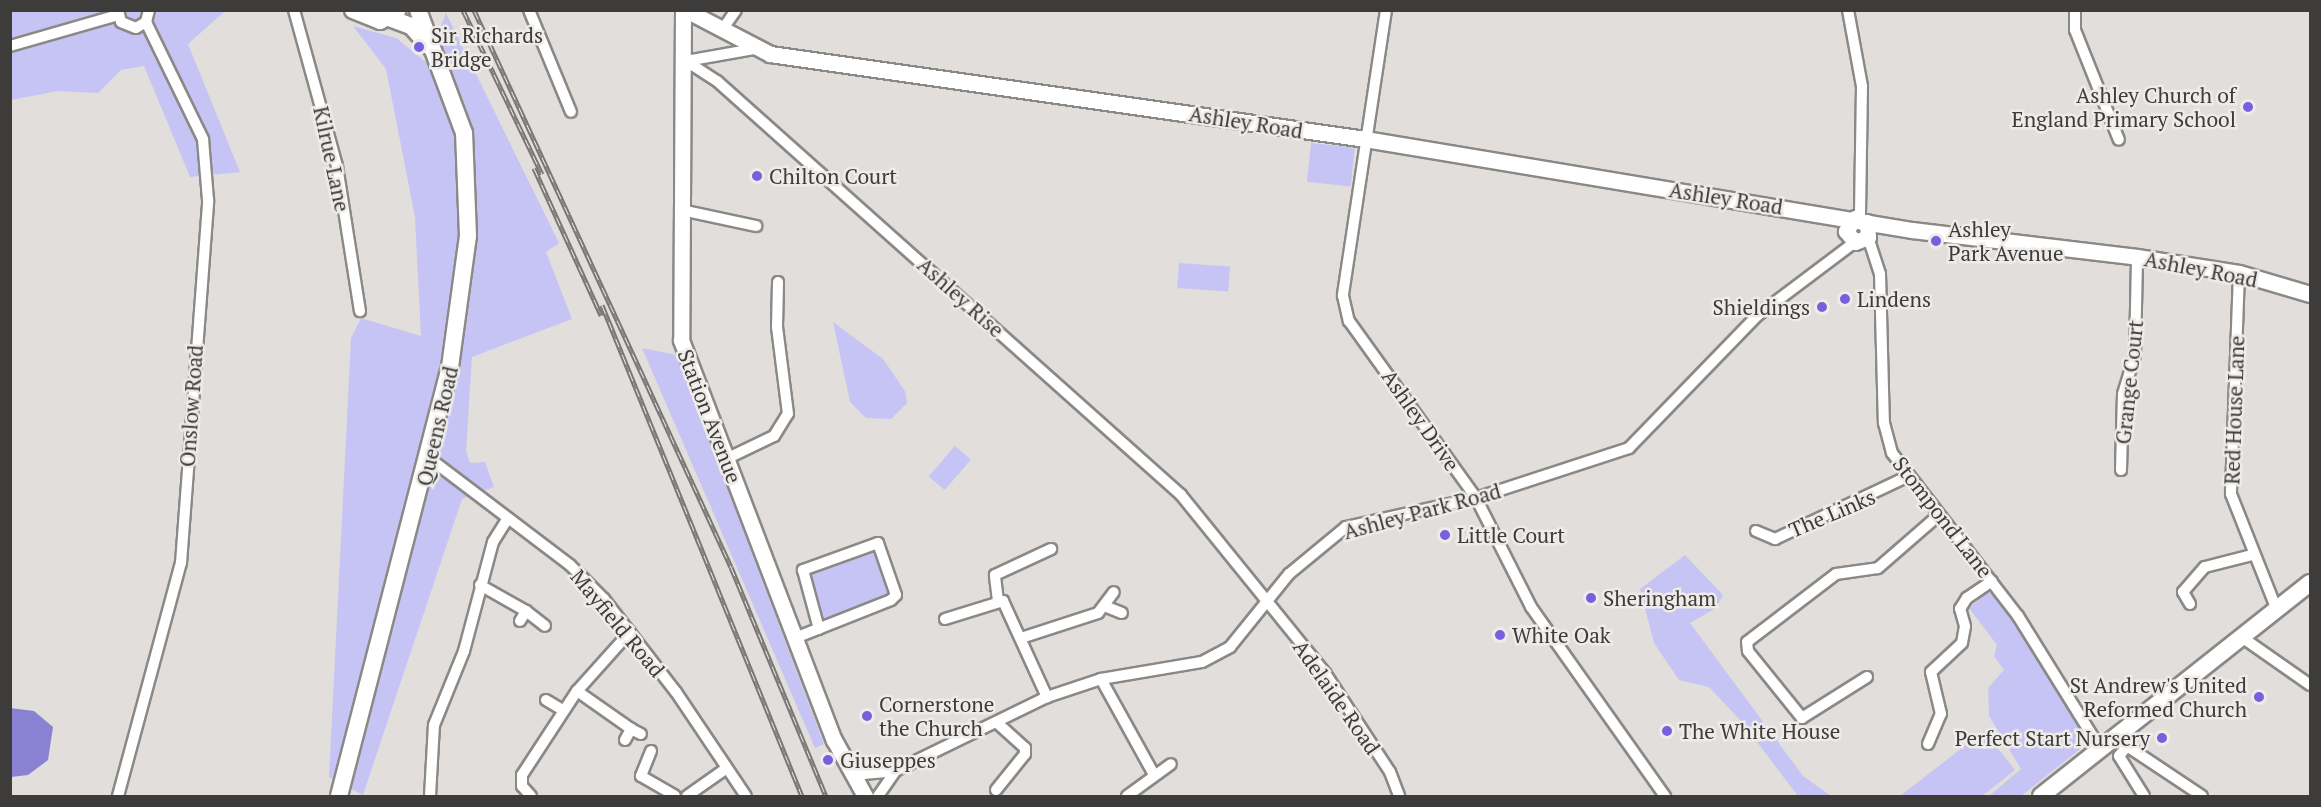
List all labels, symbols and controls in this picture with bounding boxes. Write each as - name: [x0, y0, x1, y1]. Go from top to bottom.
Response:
- place label: Sir Richards Bridge: [431, 22, 543, 72]
- marker: Sir Richards Bridge: [412, 40, 426, 54]
- place label: Ashley Church of England Primary School: [2011, 82, 2236, 132]
- marker: Ashley Church of England Primary School: [2241, 100, 2255, 114]
- street label: Ashley Road: [1187, 101, 1305, 143]
- street label: Kilrue Lane: [309, 104, 355, 214]
- place label: Chilton Court: [769, 163, 897, 189]
- marker: Chilton Court: [750, 169, 764, 183]
- street label: Ashley Road: [1667, 177, 1785, 219]
- place label: Ashley Park Avenue: [1948, 216, 2064, 266]
- marker: Ashley Park Avenue: [1929, 234, 1943, 248]
- street label: Ashley Road: [2142, 246, 2260, 292]
- street label: Ashley Rise: [913, 252, 1009, 342]
- place label: Lindens: [1857, 286, 1931, 312]
- marker: Lindens: [1838, 292, 1852, 306]
- place label: Shieldings: [1713, 294, 1810, 320]
- marker: Shieldings: [1815, 300, 1829, 314]
- street label: Grange Court: [2110, 319, 2148, 445]
- street label: Red House Lane: [2219, 335, 2249, 485]
- street label: Onslow Road: [174, 344, 208, 468]
- street label: Station Avenue: [673, 345, 747, 487]
- street label: Queens Road: [411, 364, 463, 488]
- street label: Ashley Drive: [1377, 364, 1465, 476]
- street label: Stompond Lane: [1888, 451, 1998, 583]
- street label: Ashley Park Road: [1341, 478, 1503, 544]
- street label: The Links: [1785, 484, 1879, 542]
- place label: Little Court: [1457, 522, 1565, 548]
- marker: Little Court: [1438, 528, 1452, 542]
- street label: Mayfield Road: [566, 564, 670, 682]
- place label: Sheringham: [1603, 585, 1716, 611]
- marker: Sheringham: [1584, 591, 1598, 605]
- place label: White Oak: [1512, 622, 1611, 648]
- marker: White Oak: [1493, 628, 1507, 642]
- street label: Adelaide Road: [1288, 635, 1386, 759]
- place label: St Andrew's United Reformed Church: [2069, 672, 2247, 722]
- marker: St Andrew's United Reformed Church: [2252, 690, 2266, 704]
- place label: Cornerstone the Church: [879, 691, 994, 741]
- marker: Cornerstone the Church: [860, 709, 874, 723]
- place label: The White House: [1679, 718, 1840, 744]
- marker: The White House: [1660, 724, 1674, 738]
- place label: Perfect Start Nursery: [1955, 725, 2150, 751]
- marker: Perfect Start Nursery: [2155, 731, 2169, 745]
- place label: Giuseppes: [840, 747, 936, 773]
- marker: Giuseppes: [821, 753, 835, 767]

